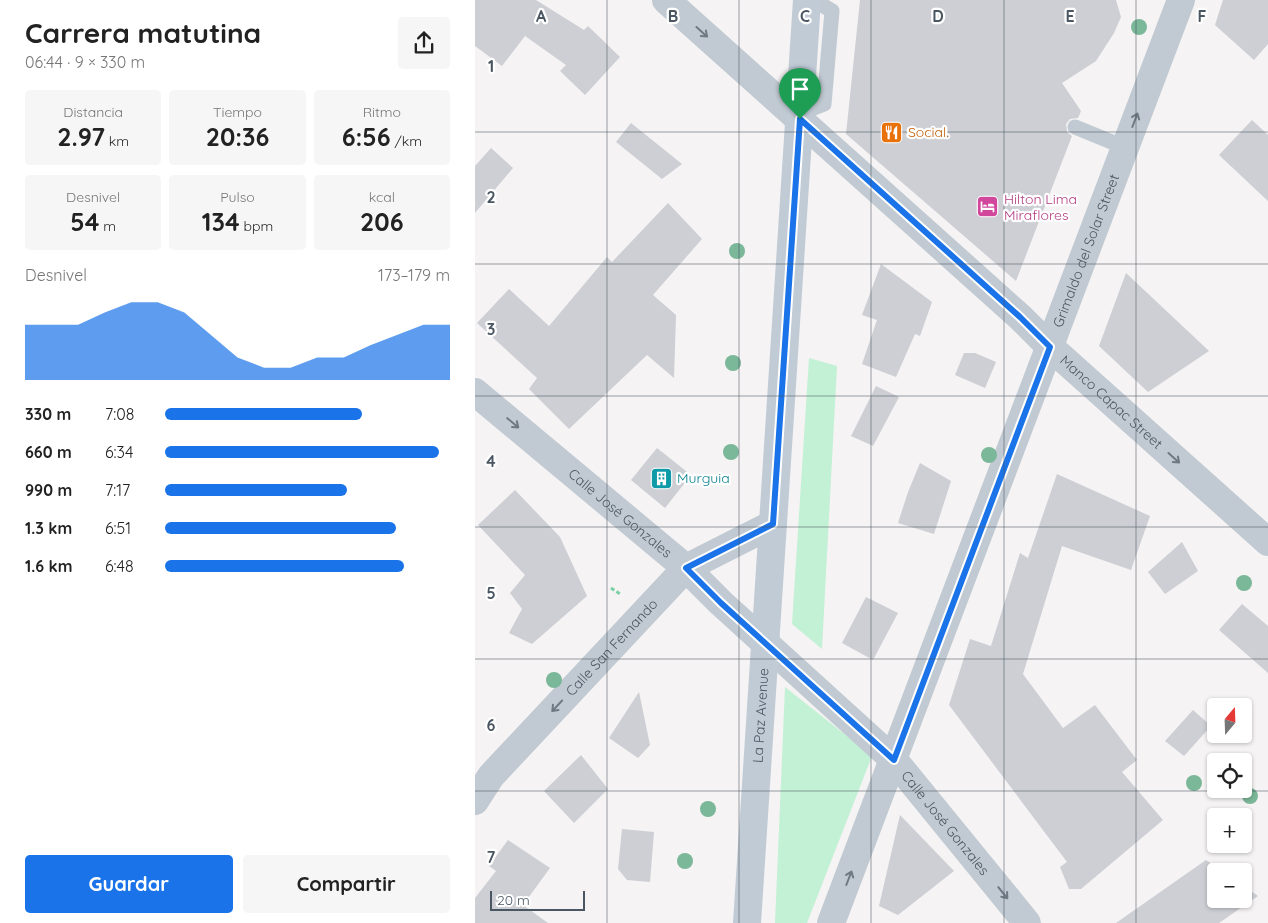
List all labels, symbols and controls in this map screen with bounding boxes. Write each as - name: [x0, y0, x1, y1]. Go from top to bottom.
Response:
- text: A: [536, 6, 547, 26]
- text: B: [668, 6, 678, 26]
- text: C: [800, 6, 810, 26]
- text: D: [932, 6, 944, 26]
- text: E: [1065, 6, 1075, 26]
- text: F: [1198, 6, 1207, 26]
- text: Carrera matutina: [25, 15, 261, 50]
- button: share: [398, 17, 450, 69]
- one-way arrow: [696, 26, 709, 38]
- text: 06:44 · 9 × 330 m: [25, 52, 145, 72]
- text: 1: [488, 56, 494, 76]
- pin: [779, 68, 821, 119]
- icon: arrive: [786, 75, 814, 103]
- text: Distancia: [63, 103, 123, 121]
- text: Tiempo: [213, 103, 262, 121]
- text: Ritmo: [363, 103, 401, 121]
- one-way arrow: [1131, 113, 1140, 128]
- restaurant icon: Social.: [880, 120, 904, 144]
- text: 2.97: [57, 121, 105, 152]
- text: 20:36: [206, 121, 269, 152]
- text: 6:56: [342, 121, 391, 152]
- place label: Social.: [908, 123, 949, 141]
- text: km: [105, 132, 129, 150]
- text: /km: [391, 132, 422, 150]
- street label: Grimaldo del Solar Street: [1049, 171, 1123, 330]
- text: 2: [486, 187, 496, 207]
- text: Desnivel: [66, 188, 120, 206]
- text: Pulso: [220, 188, 255, 206]
- text: kcal: [369, 188, 395, 206]
- place label: Hilton Lima Miraflores: [1004, 190, 1077, 224]
- hotel icon: Hilton Lima Miraflores: [976, 195, 1000, 219]
- text: 54: [70, 206, 99, 237]
- text: 134: [202, 206, 240, 237]
- text: 206: [360, 206, 404, 237]
- text: m: [99, 217, 116, 235]
- text: bpm: [240, 217, 273, 235]
- text: Desnivel: [25, 265, 87, 285]
- text: 173–179 m: [378, 265, 450, 285]
- text: 3: [487, 319, 495, 339]
- street label: Manco Capac Street: [1056, 351, 1167, 453]
- text: 330 m: [25, 404, 71, 424]
- text: 7:08: [105, 404, 134, 424]
- one-way arrow: [506, 418, 519, 429]
- text: 660 m: [25, 442, 72, 462]
- text: 6:34: [105, 442, 133, 462]
- text: 4: [486, 451, 496, 471]
- one-way arrow: [1167, 452, 1180, 464]
- street label: Calle José Gonzales: [565, 465, 676, 561]
- building icon: Murguia: [649, 466, 673, 490]
- place label: Murguia: [677, 469, 730, 487]
- text: 990 m: [25, 480, 72, 500]
- text: 7:17: [105, 480, 130, 500]
- text: 1.3 km: [25, 518, 72, 538]
- text: 6:51: [105, 518, 131, 538]
- text: 1.6 km: [25, 556, 72, 576]
- text: 6:48: [105, 556, 134, 576]
- text: 5: [486, 583, 496, 603]
- street label: Calle San Fernando: [562, 595, 661, 700]
- street label: La Paz Avenue: [748, 667, 773, 763]
- north arrow: [1207, 698, 1253, 742]
- map controls: [1207, 698, 1252, 908]
- one-way arrow: [551, 699, 563, 712]
- text: 6: [487, 715, 496, 735]
- button: locate: [1207, 753, 1252, 798]
- street label: Calle José Gonzales: [897, 767, 993, 879]
- button: +: [1207, 808, 1252, 853]
- text: 7: [487, 847, 496, 867]
- button: Guardar: [25, 855, 233, 913]
- button: Compartir: [243, 855, 450, 913]
- button: −: [1207, 863, 1252, 908]
- one-way arrow: [845, 870, 854, 886]
- one-way arrow: [997, 886, 1008, 899]
- scale bar: [490, 888, 585, 911]
- text: 20 m: [497, 891, 530, 909]

